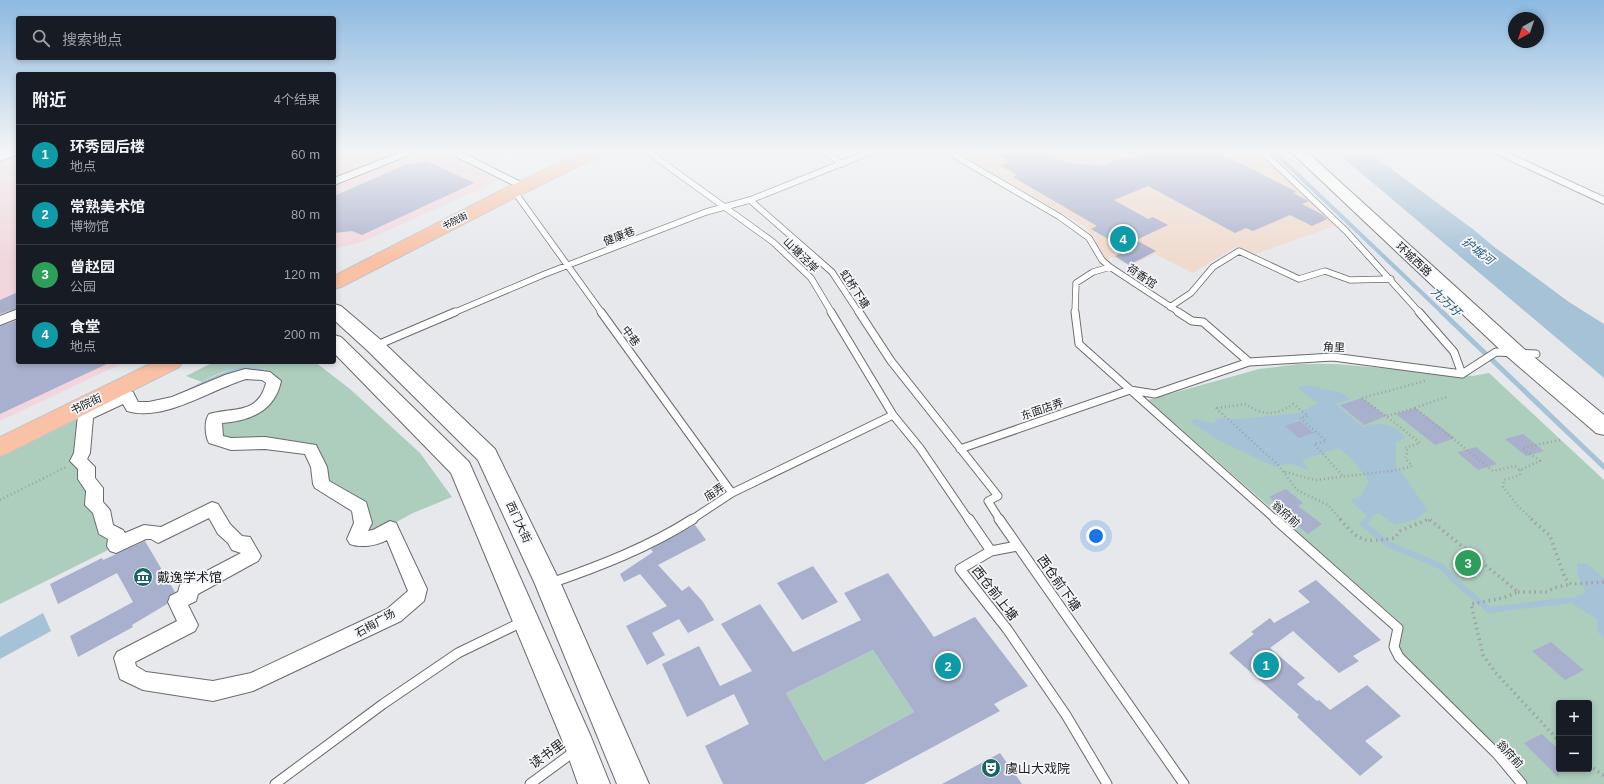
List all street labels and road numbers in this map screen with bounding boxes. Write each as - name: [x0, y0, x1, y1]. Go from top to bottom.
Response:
- street label: 书院街: [441, 210, 469, 232]
- street label: 健康巷: [601, 224, 637, 248]
- street label: 山塘泾岸: [781, 235, 821, 275]
- street label: 环城西路: [1394, 240, 1434, 278]
- street label: 荷香馆: [1125, 262, 1159, 290]
- street label: 虹桥下塘: [838, 267, 872, 311]
- street label: 中巷: [620, 324, 642, 348]
- street label: 角里: [1323, 340, 1345, 354]
- street label: 书院街: [69, 391, 103, 417]
- street label: 东面店弄: [1019, 396, 1065, 422]
- street label: 庙弄: [702, 481, 726, 503]
- street label: 翁府前: [1270, 499, 1302, 529]
- street label: 西门大街: [504, 500, 534, 544]
- street label: 西仓前下塘: [1034, 552, 1084, 614]
- street label: 西仓前上塘: [969, 563, 1021, 623]
- street label: 石梅广场: [353, 607, 397, 639]
- street label: 读书里: [527, 736, 567, 772]
- street label: 翁府前: [1495, 738, 1525, 770]

